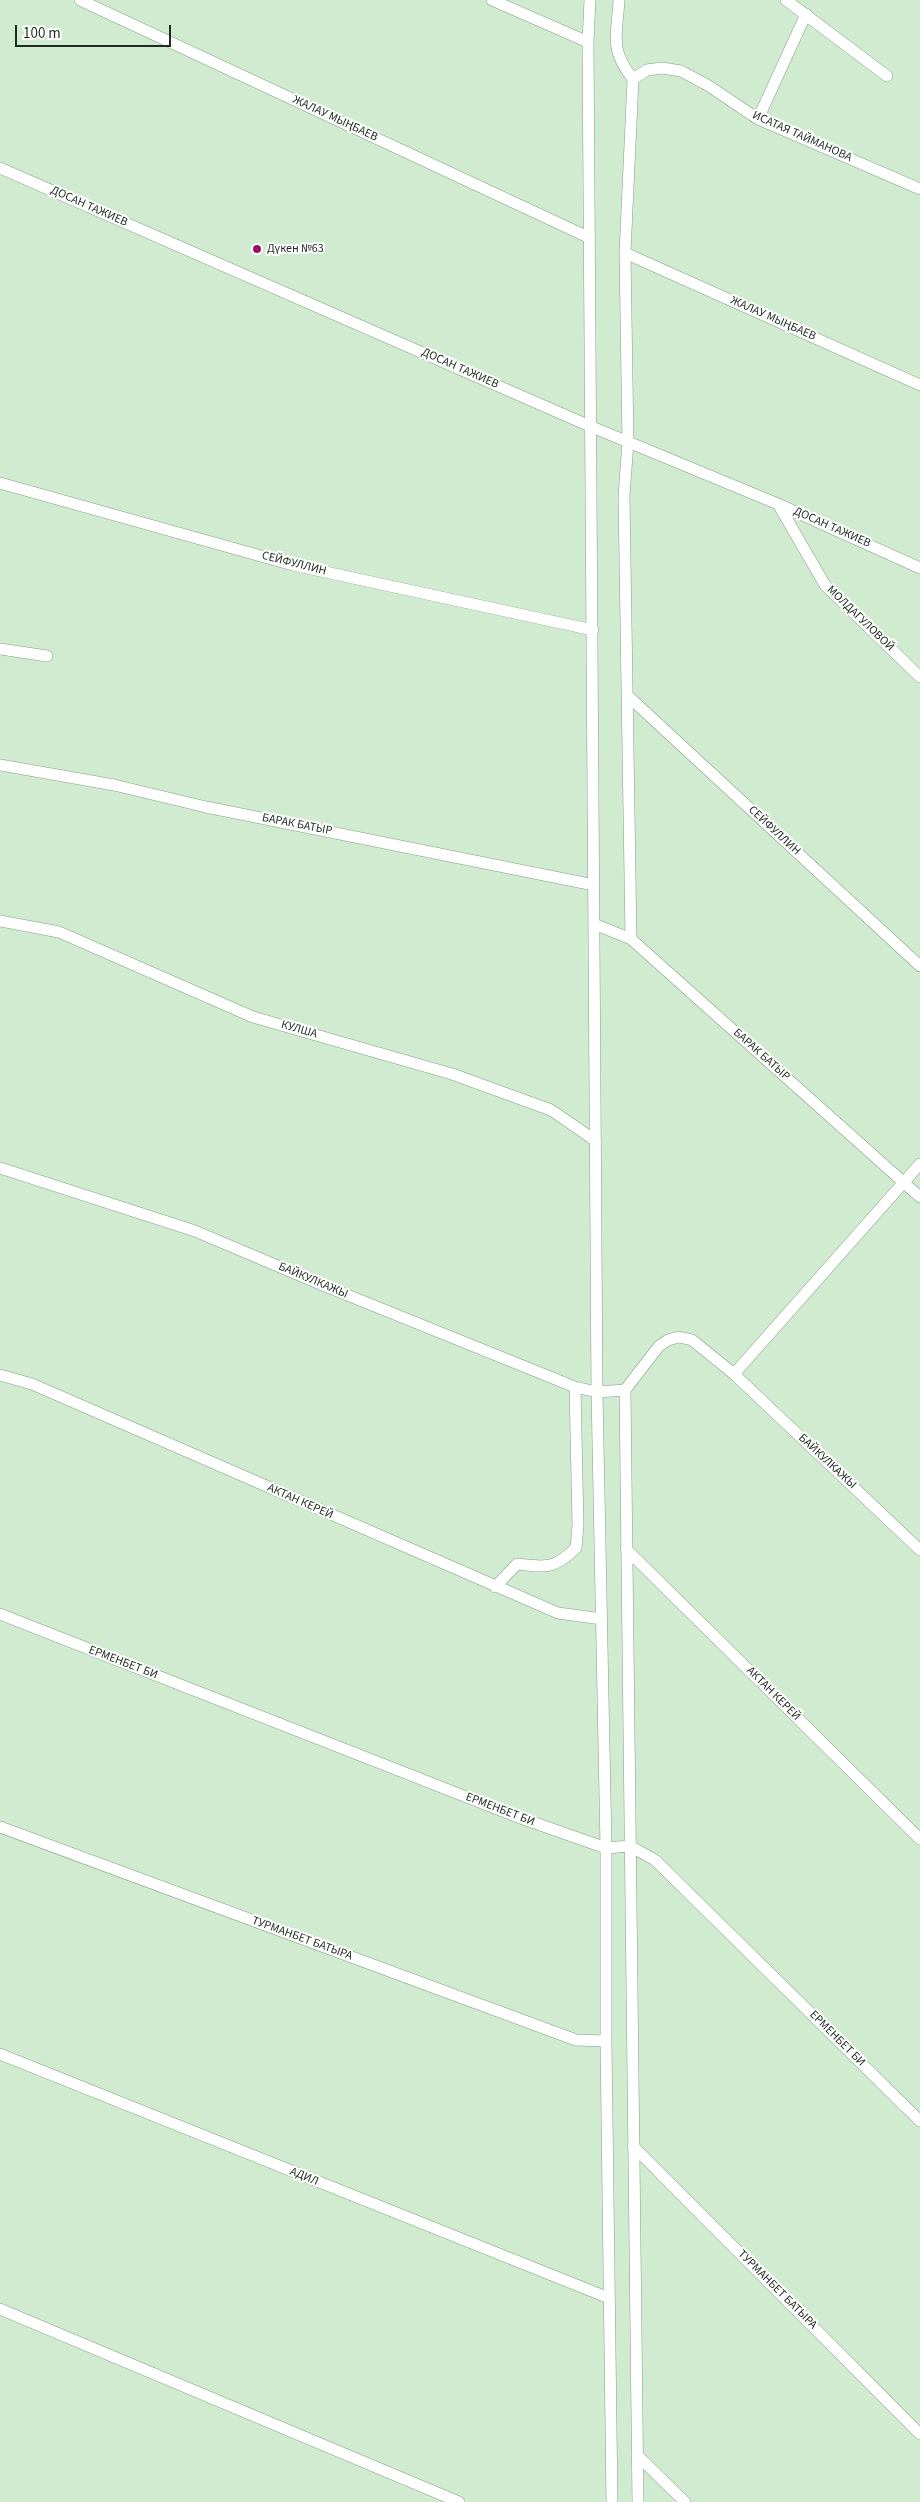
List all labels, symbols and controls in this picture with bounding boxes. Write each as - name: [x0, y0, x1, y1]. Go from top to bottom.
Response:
- scale bar: [18, 15, 174, 47]
- text: 100 m: [23, 23, 61, 44]
- street label: ЖАЛАУ МЫҢБАЕВ: [290, 93, 380, 145]
- street label: ИСАТАЯ ТАЙМАНОВА: [750, 109, 854, 165]
- street label: ДОСАН ТАЖИЕВ: [48, 184, 130, 230]
- place label: Дүкен №63: [267, 242, 324, 256]
- marker: Дүкен №63: [251, 243, 263, 255]
- street label: ЖАЛАУ МЫҢБАЕВ: [728, 294, 818, 344]
- street label: ДОСАН ТАЖИЕВ: [419, 346, 501, 392]
- street label: ДОСАН ТАЖИЕВ: [791, 505, 873, 551]
- street label: СЕЙФУЛЛИН: [260, 549, 328, 579]
- street label: МОЛДАГУЛОВОЙ: [823, 583, 897, 655]
- street label: СЕЙФУЛЛИН: [745, 803, 803, 859]
- street label: БАРАК БАТЫР: [261, 811, 333, 839]
- street label: КУЛША: [279, 1018, 319, 1042]
- street label: БАРАК БАТЫР: [730, 1026, 792, 1084]
- street label: БАЙКУЛКАЖЫ: [276, 1260, 350, 1302]
- street label: БАЙКУЛКАЖЫ: [795, 1431, 859, 1493]
- street label: АКТАН КЕРЕЙ: [265, 1481, 335, 1523]
- street label: ЕРМЕНБЕТ БИ: [86, 1643, 160, 1683]
- street label: АКТАН КЕРЕЙ: [743, 1664, 803, 1724]
- street label: ЕРМЕНБЕТ БИ: [463, 1790, 537, 1830]
- street label: ТУРМАНБЕТ БАТЫРА: [250, 1914, 354, 1964]
- street label: ЕРМЕНБЕТ БИ: [806, 2008, 868, 2070]
- street label: АДИЛ: [288, 2165, 320, 2189]
- street label: ТУРМАНБЕТ БАТЫРА: [734, 2247, 820, 2333]

